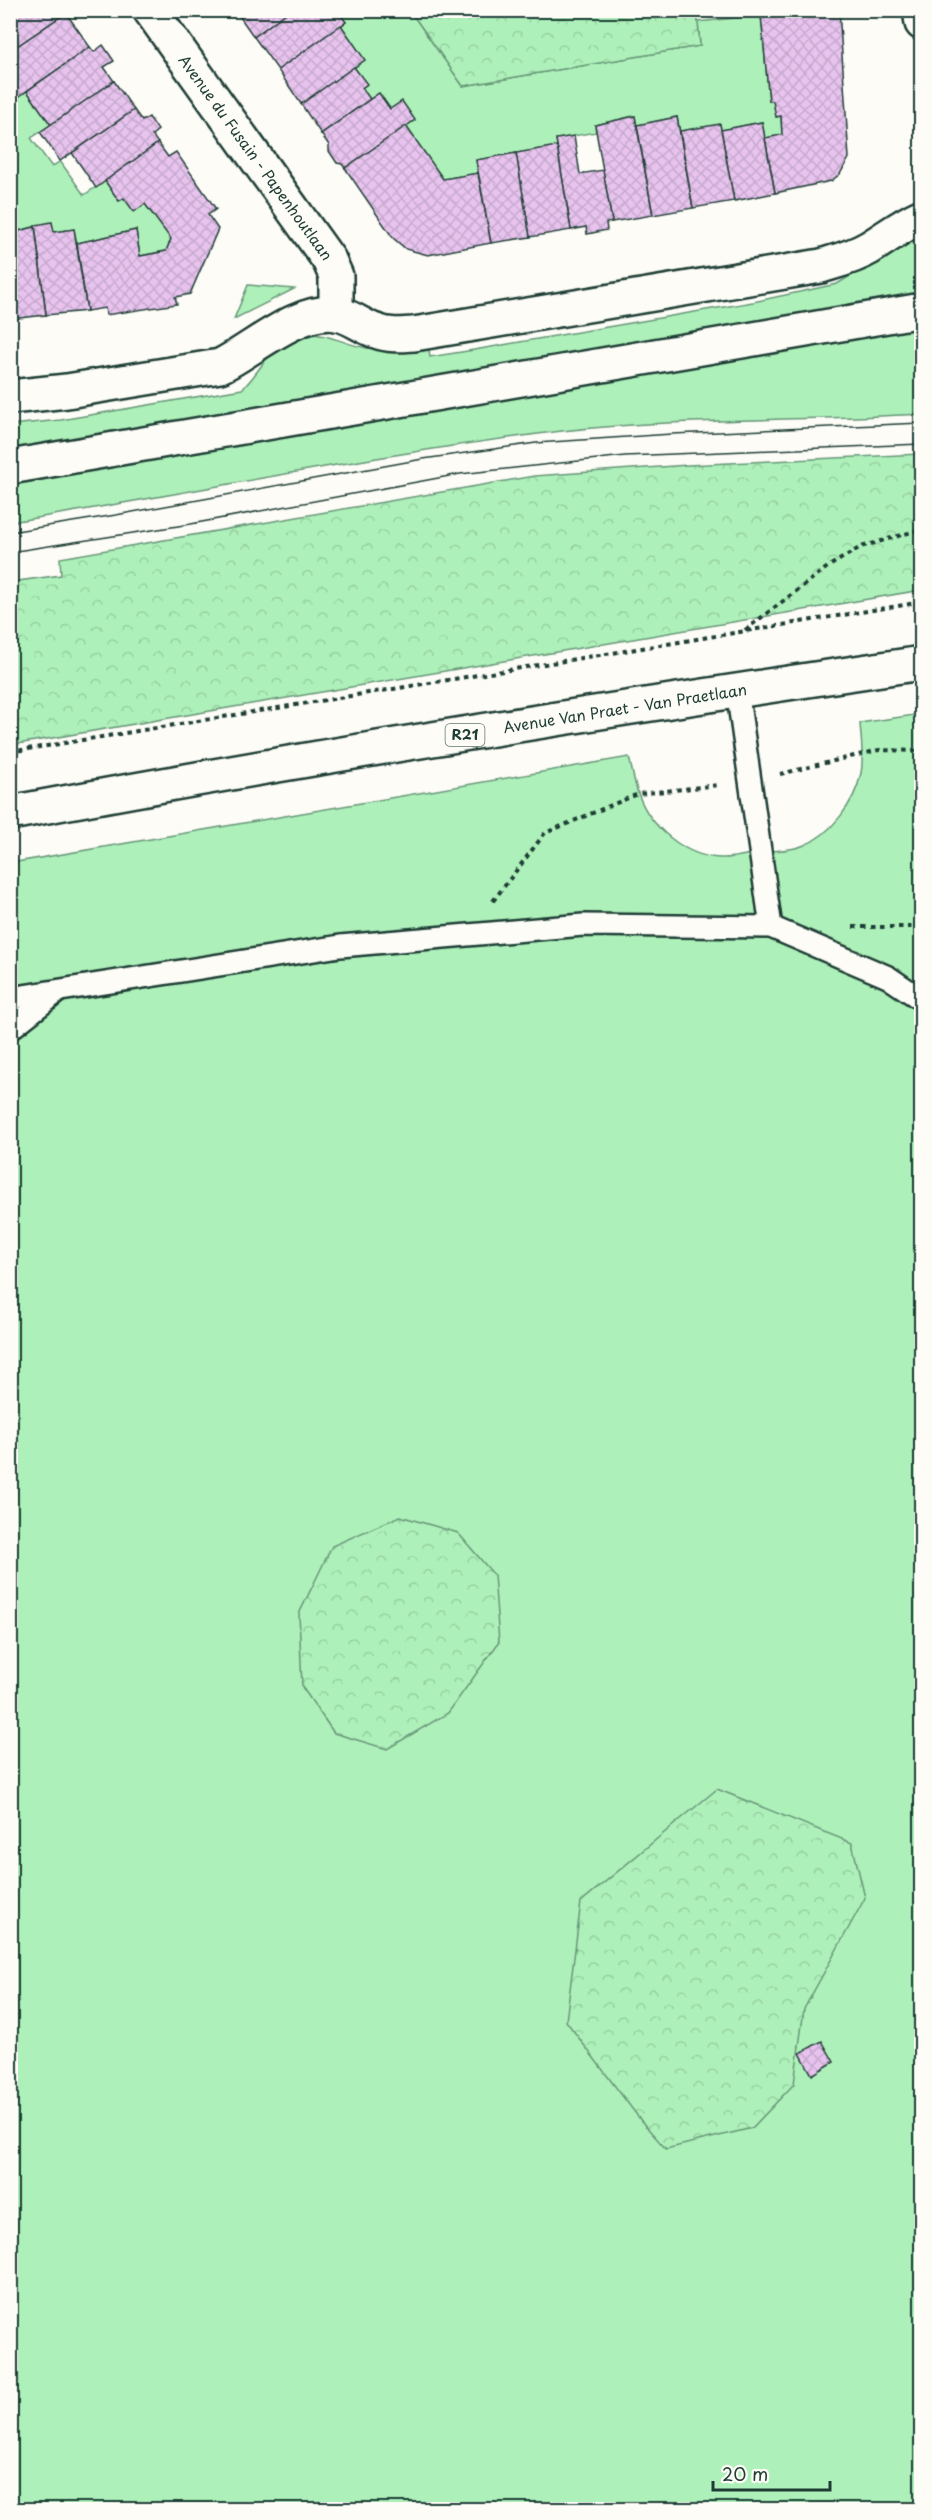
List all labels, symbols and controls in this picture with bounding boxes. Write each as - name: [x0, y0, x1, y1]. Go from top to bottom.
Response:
- street label: Avenue du Fusain - Papenhoutlaan: [174, 50, 339, 265]
- street label: Avenue Van Praet - Van Praetlaan: [501, 677, 748, 738]
- road number: R21: [446, 724, 484, 746]
- scale bar: [713, 2454, 830, 2492]
- text: 20 m: [722, 2460, 768, 2487]

